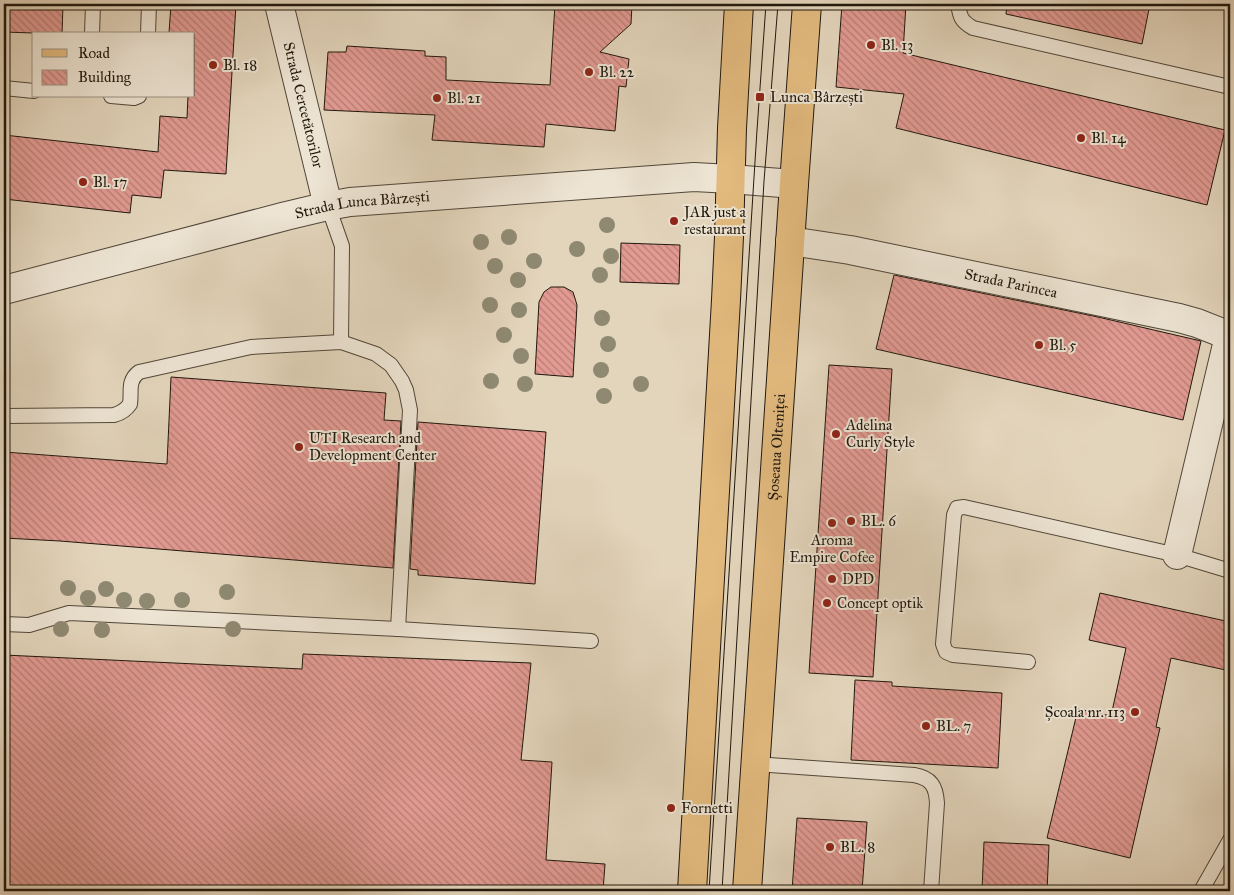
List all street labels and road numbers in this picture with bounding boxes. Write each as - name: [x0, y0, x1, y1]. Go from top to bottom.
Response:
- street label: Strada Cercetătorilor: [280, 40, 328, 170]
- street label: Strada Lunca Bârzești: [293, 187, 430, 223]
- street label: Strada Parincea: [963, 265, 1060, 302]
- street label: Șoseaua Olteniței: [764, 393, 789, 501]

